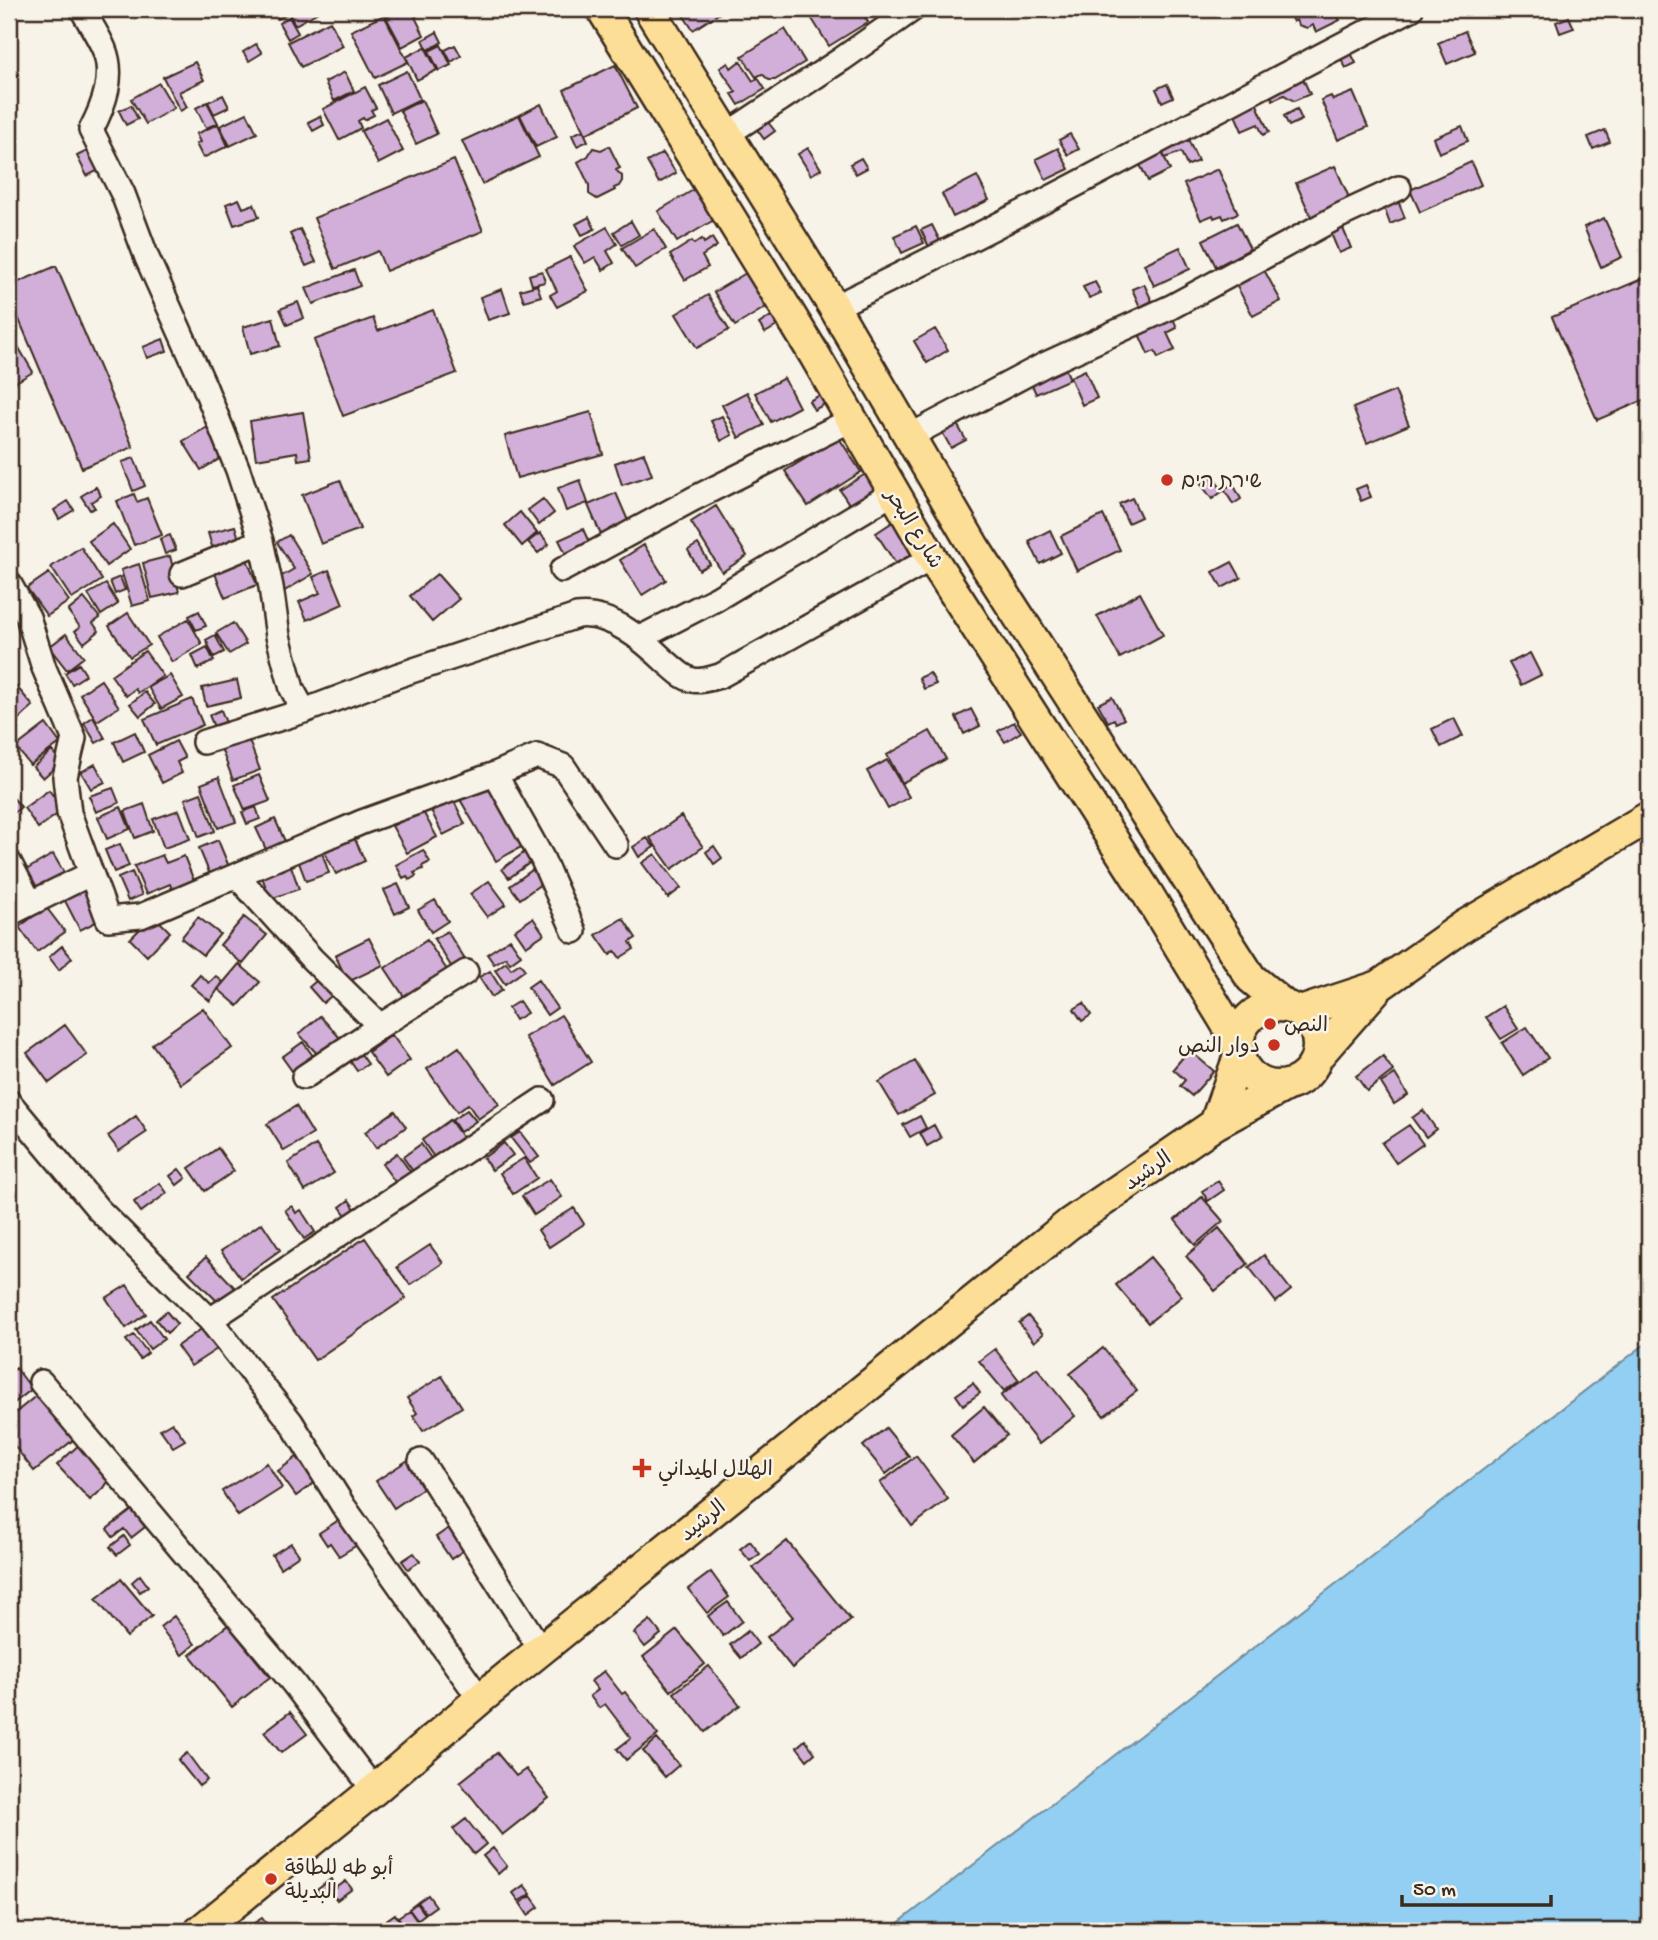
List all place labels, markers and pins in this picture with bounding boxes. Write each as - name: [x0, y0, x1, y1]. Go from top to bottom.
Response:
- place label: שירת הים: [1181, 471, 1262, 496]
- marker: שירת הים: [1159, 472, 1175, 488]
- place label: النص: [1284, 1015, 1328, 1040]
- marker: النص: [1262, 1016, 1278, 1032]
- place label: دوار النص: [1178, 1036, 1260, 1061]
- marker: دوار النص: [1266, 1037, 1282, 1053]
- marker: الهلال الميداني: [632, 1458, 652, 1478]
- place label: الهلال الميداني: [658, 1459, 773, 1487]
- place label: أبو طه للطاقة البديلة: [285, 1855, 393, 1907]
- marker: أبو طه للطاقة البديلة: [263, 1871, 279, 1887]

